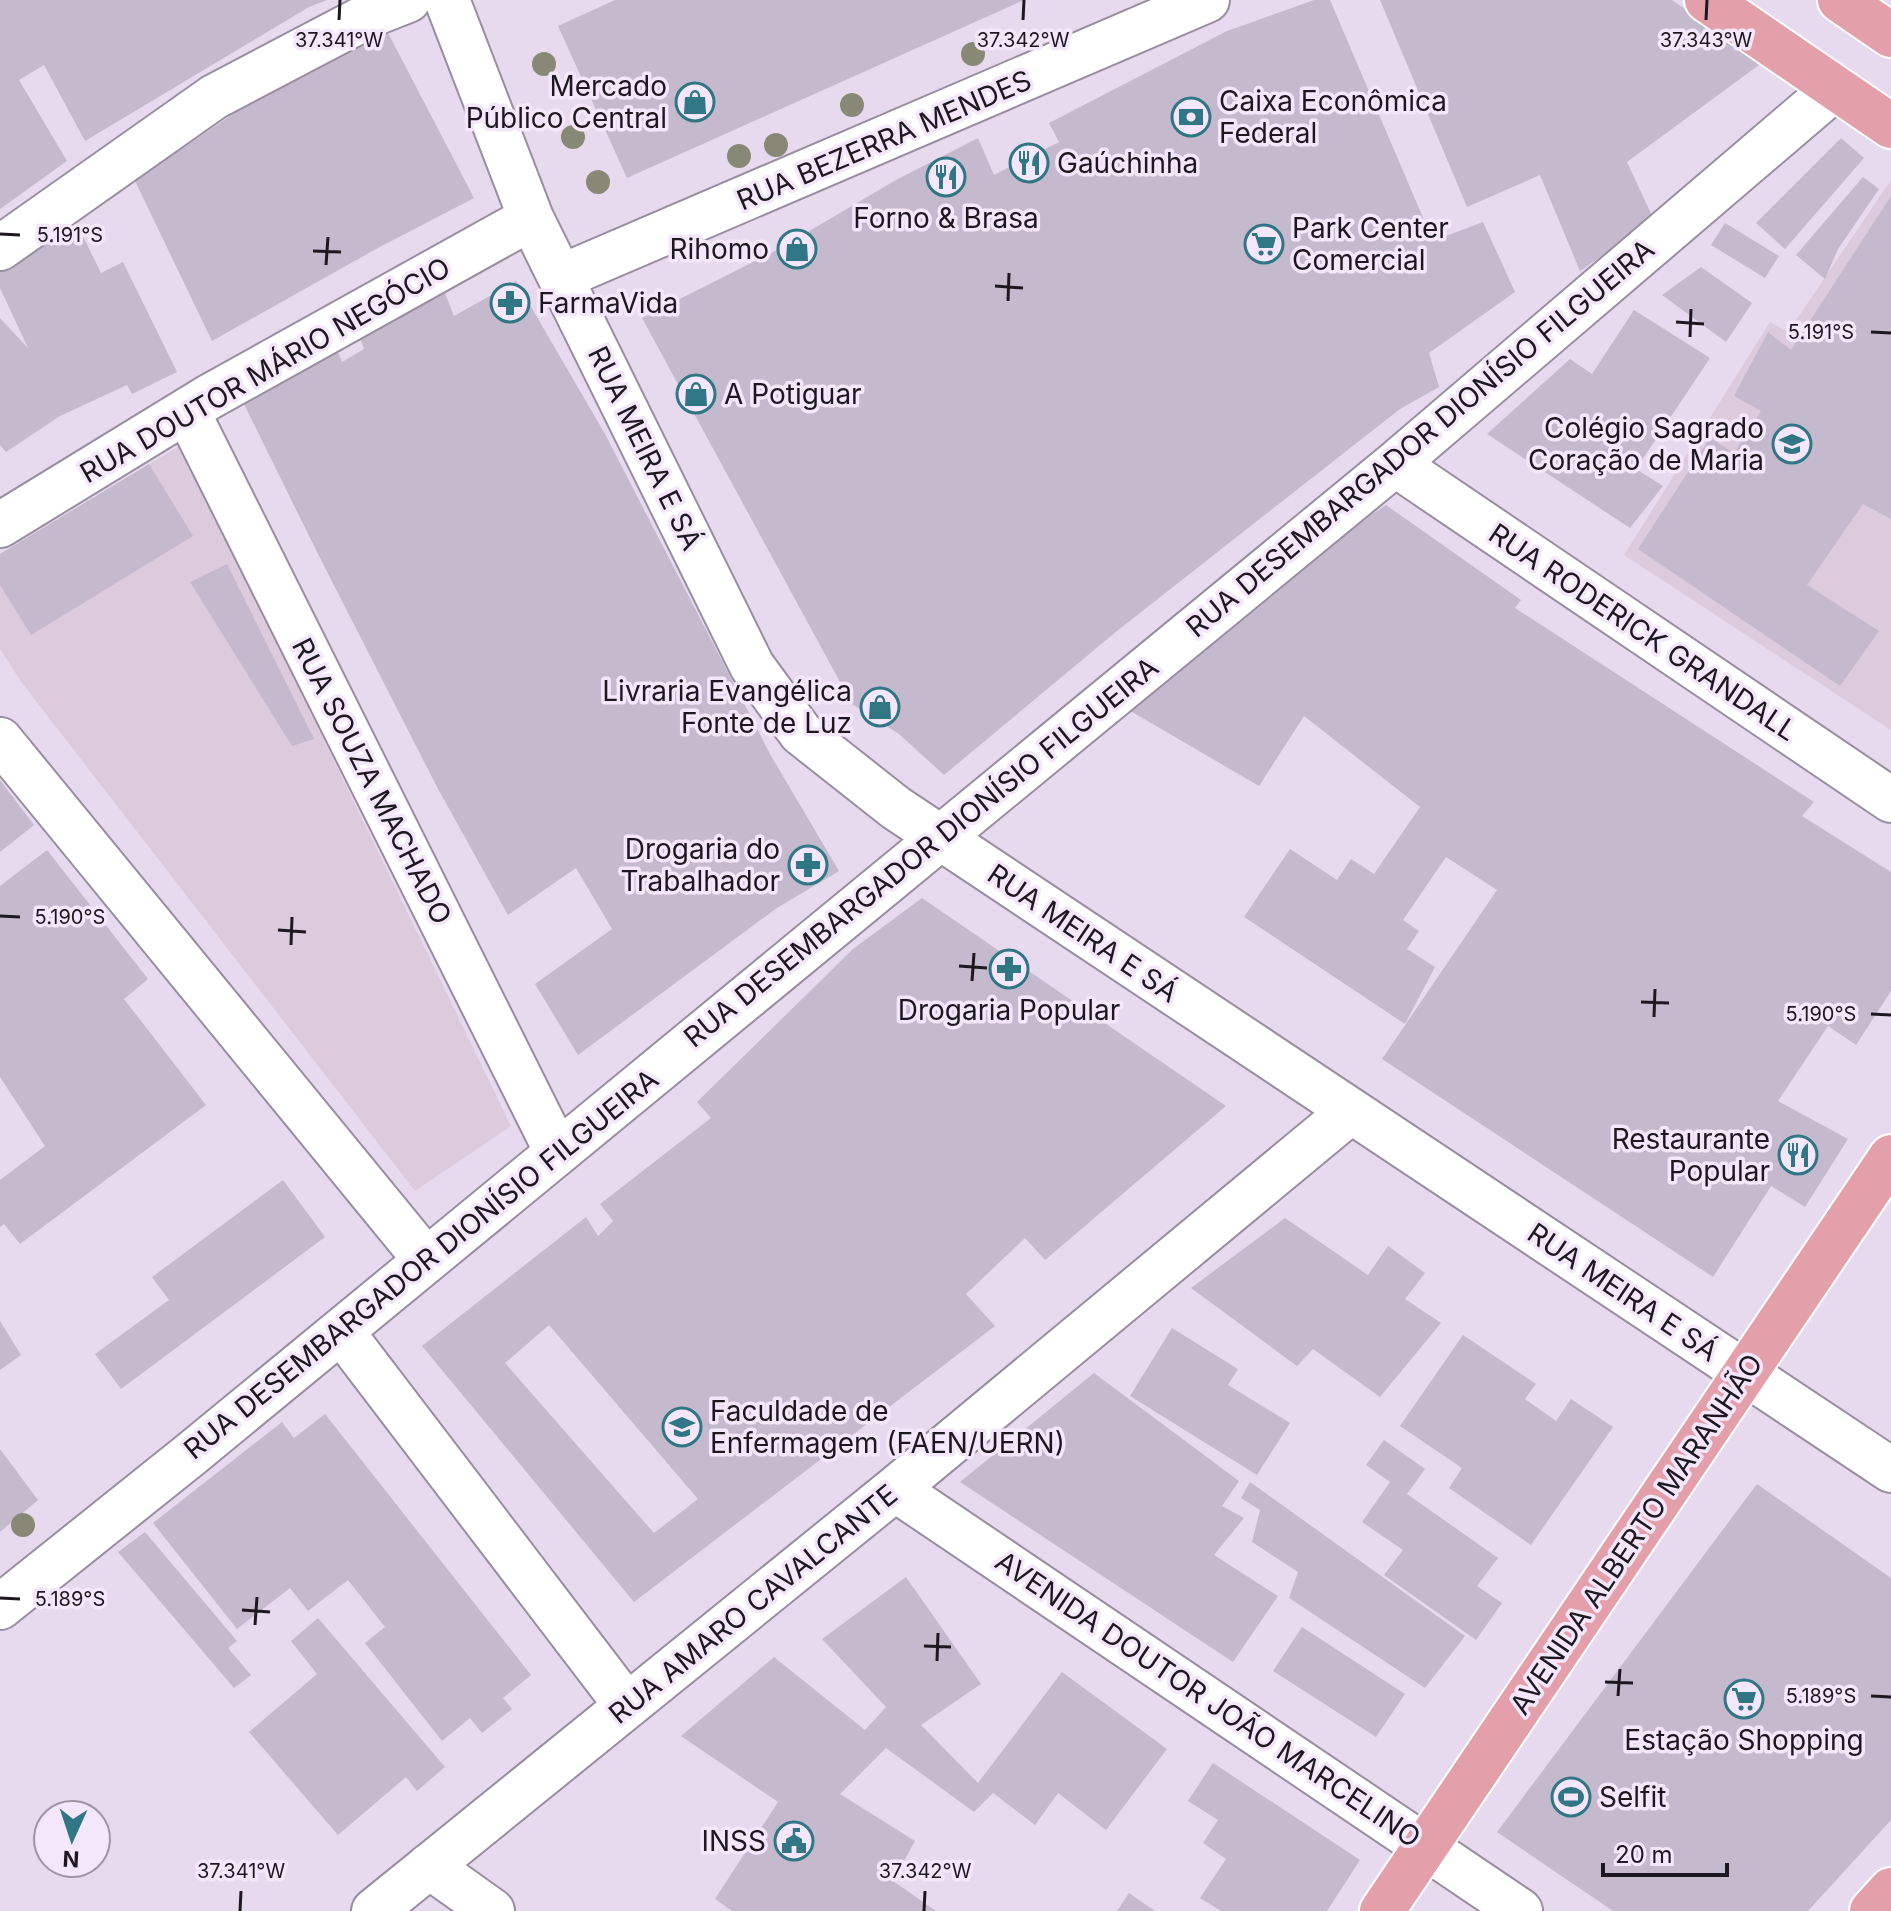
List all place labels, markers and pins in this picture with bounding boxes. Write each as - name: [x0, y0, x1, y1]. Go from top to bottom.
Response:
- place label: Mercado Público Central: [466, 69, 667, 135]
- shop icon: Mercado Público Central: [674, 81, 716, 123]
- place label: Caixa Econômica Federal: [1219, 84, 1447, 150]
- bank icon: Caixa Econômica Federal: [1170, 96, 1212, 138]
- restaurant icon: Gaúchinha: [1008, 142, 1050, 184]
- place label: Gaúchinha: [1057, 146, 1198, 180]
- restaurant icon: Forno & Brasa: [925, 156, 967, 198]
- place label: Forno & Brasa: [853, 201, 1039, 235]
- place label: Park Center Comercial: [1292, 211, 1449, 277]
- supermarket icon: Park Center Comercial: [1243, 223, 1285, 265]
- shop icon: Rihomo: [776, 228, 818, 270]
- place label: Rihomo: [670, 232, 769, 266]
- pharmacy icon: FarmaVida: [489, 282, 531, 324]
- place label: FarmaVida: [538, 286, 678, 320]
- shop icon: A Potiguar: [675, 373, 717, 415]
- place label: A Potiguar: [724, 377, 862, 411]
- place label: Colégio Sagrado Coração de Maria: [1528, 411, 1764, 477]
- school or university icon: Colégio Sagrado Coração de Maria: [1771, 423, 1813, 465]
- place label: Livraria Evangélica Fonte de Luz: [602, 674, 852, 740]
- shop icon: Livraria Evangélica Fonte de Luz: [859, 686, 901, 728]
- place label: Drogaria do Trabalhador: [621, 832, 780, 898]
- pharmacy icon: Drogaria do Trabalhador: [787, 844, 829, 886]
- pharmacy icon: Drogaria Popular: [988, 948, 1030, 990]
- place label: Drogaria Popular: [898, 993, 1120, 1027]
- place label: Restaurante Popular: [1612, 1122, 1770, 1188]
- restaurant icon: Restaurante Popular: [1777, 1134, 1819, 1176]
- place label: Faculdade de Enfermagem (FAEN/UERN): [710, 1394, 1065, 1460]
- school or university icon: Faculdade de Enfermagem (FAEN/UERN): [661, 1406, 703, 1448]
- supermarket icon: Estação Shopping: [1723, 1678, 1765, 1720]
- place label: Estação Shopping: [1624, 1723, 1864, 1757]
- sports icon: Selfit: [1550, 1776, 1592, 1818]
- place label: Selfit: [1599, 1780, 1666, 1814]
- public building icon: INSS: [773, 1820, 815, 1862]
- place label: INSS: [701, 1824, 766, 1858]

